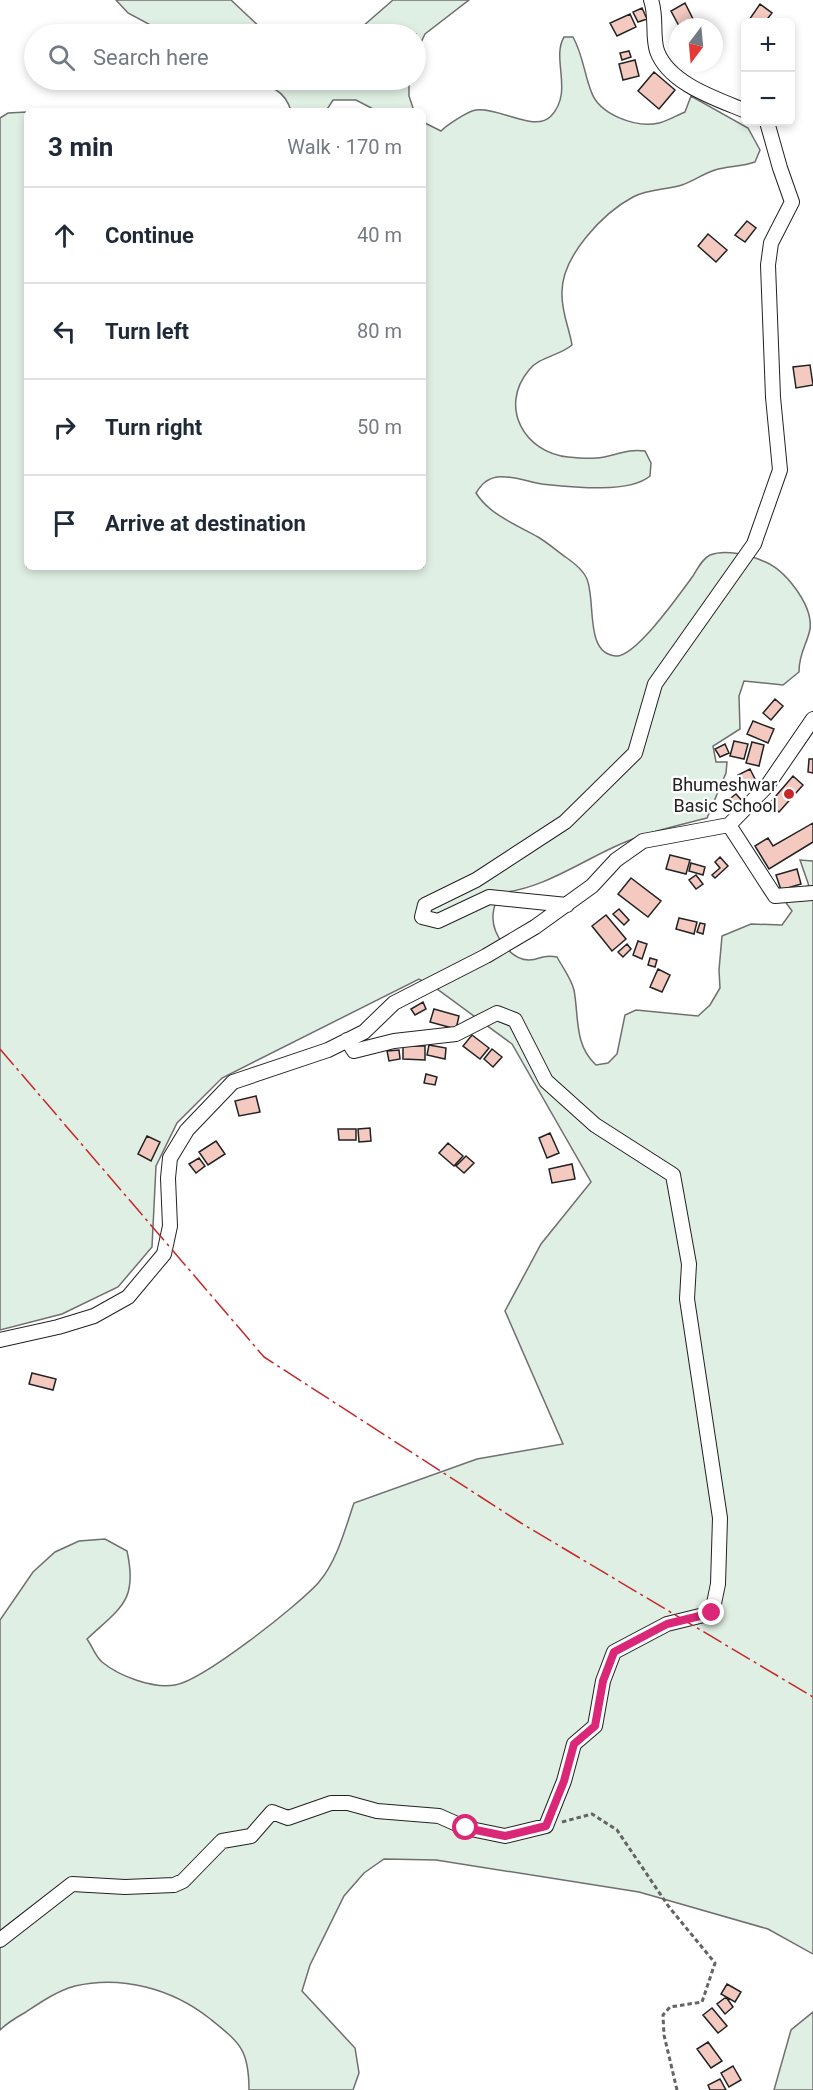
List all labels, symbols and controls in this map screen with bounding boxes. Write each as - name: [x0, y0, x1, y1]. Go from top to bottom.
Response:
- north arrow: [669, 18, 723, 72]
- map controls: [741, 18, 795, 126]
- button: +: [741, 18, 795, 72]
- search box: [24, 24, 426, 90]
- icon: search: [45, 41, 78, 74]
- text: Search here: [93, 45, 209, 70]
- button: −: [741, 72, 795, 126]
- text: 3 min: [48, 132, 113, 162]
- text: Walk · 170 m: [287, 135, 402, 159]
- icon: ahead: [48, 219, 81, 252]
- text: Continue: [105, 223, 194, 248]
- text: 40 m: [357, 223, 402, 247]
- icon: left: [48, 315, 81, 348]
- text: Turn left: [105, 319, 189, 344]
- text: 80 m: [357, 319, 402, 343]
- icon: right: [48, 411, 81, 444]
- text: Turn right: [105, 415, 202, 440]
- text: 50 m: [357, 415, 402, 439]
- icon: arrive: [48, 507, 81, 540]
- text: Arrive at destination: [105, 511, 306, 536]
- place label: Bhumeshwar Basic School: [672, 774, 777, 816]
- marker: Bhumeshwar Basic School: [782, 787, 796, 801]
- route end: [698, 1599, 724, 1625]
- route start: [452, 1814, 478, 1840]

